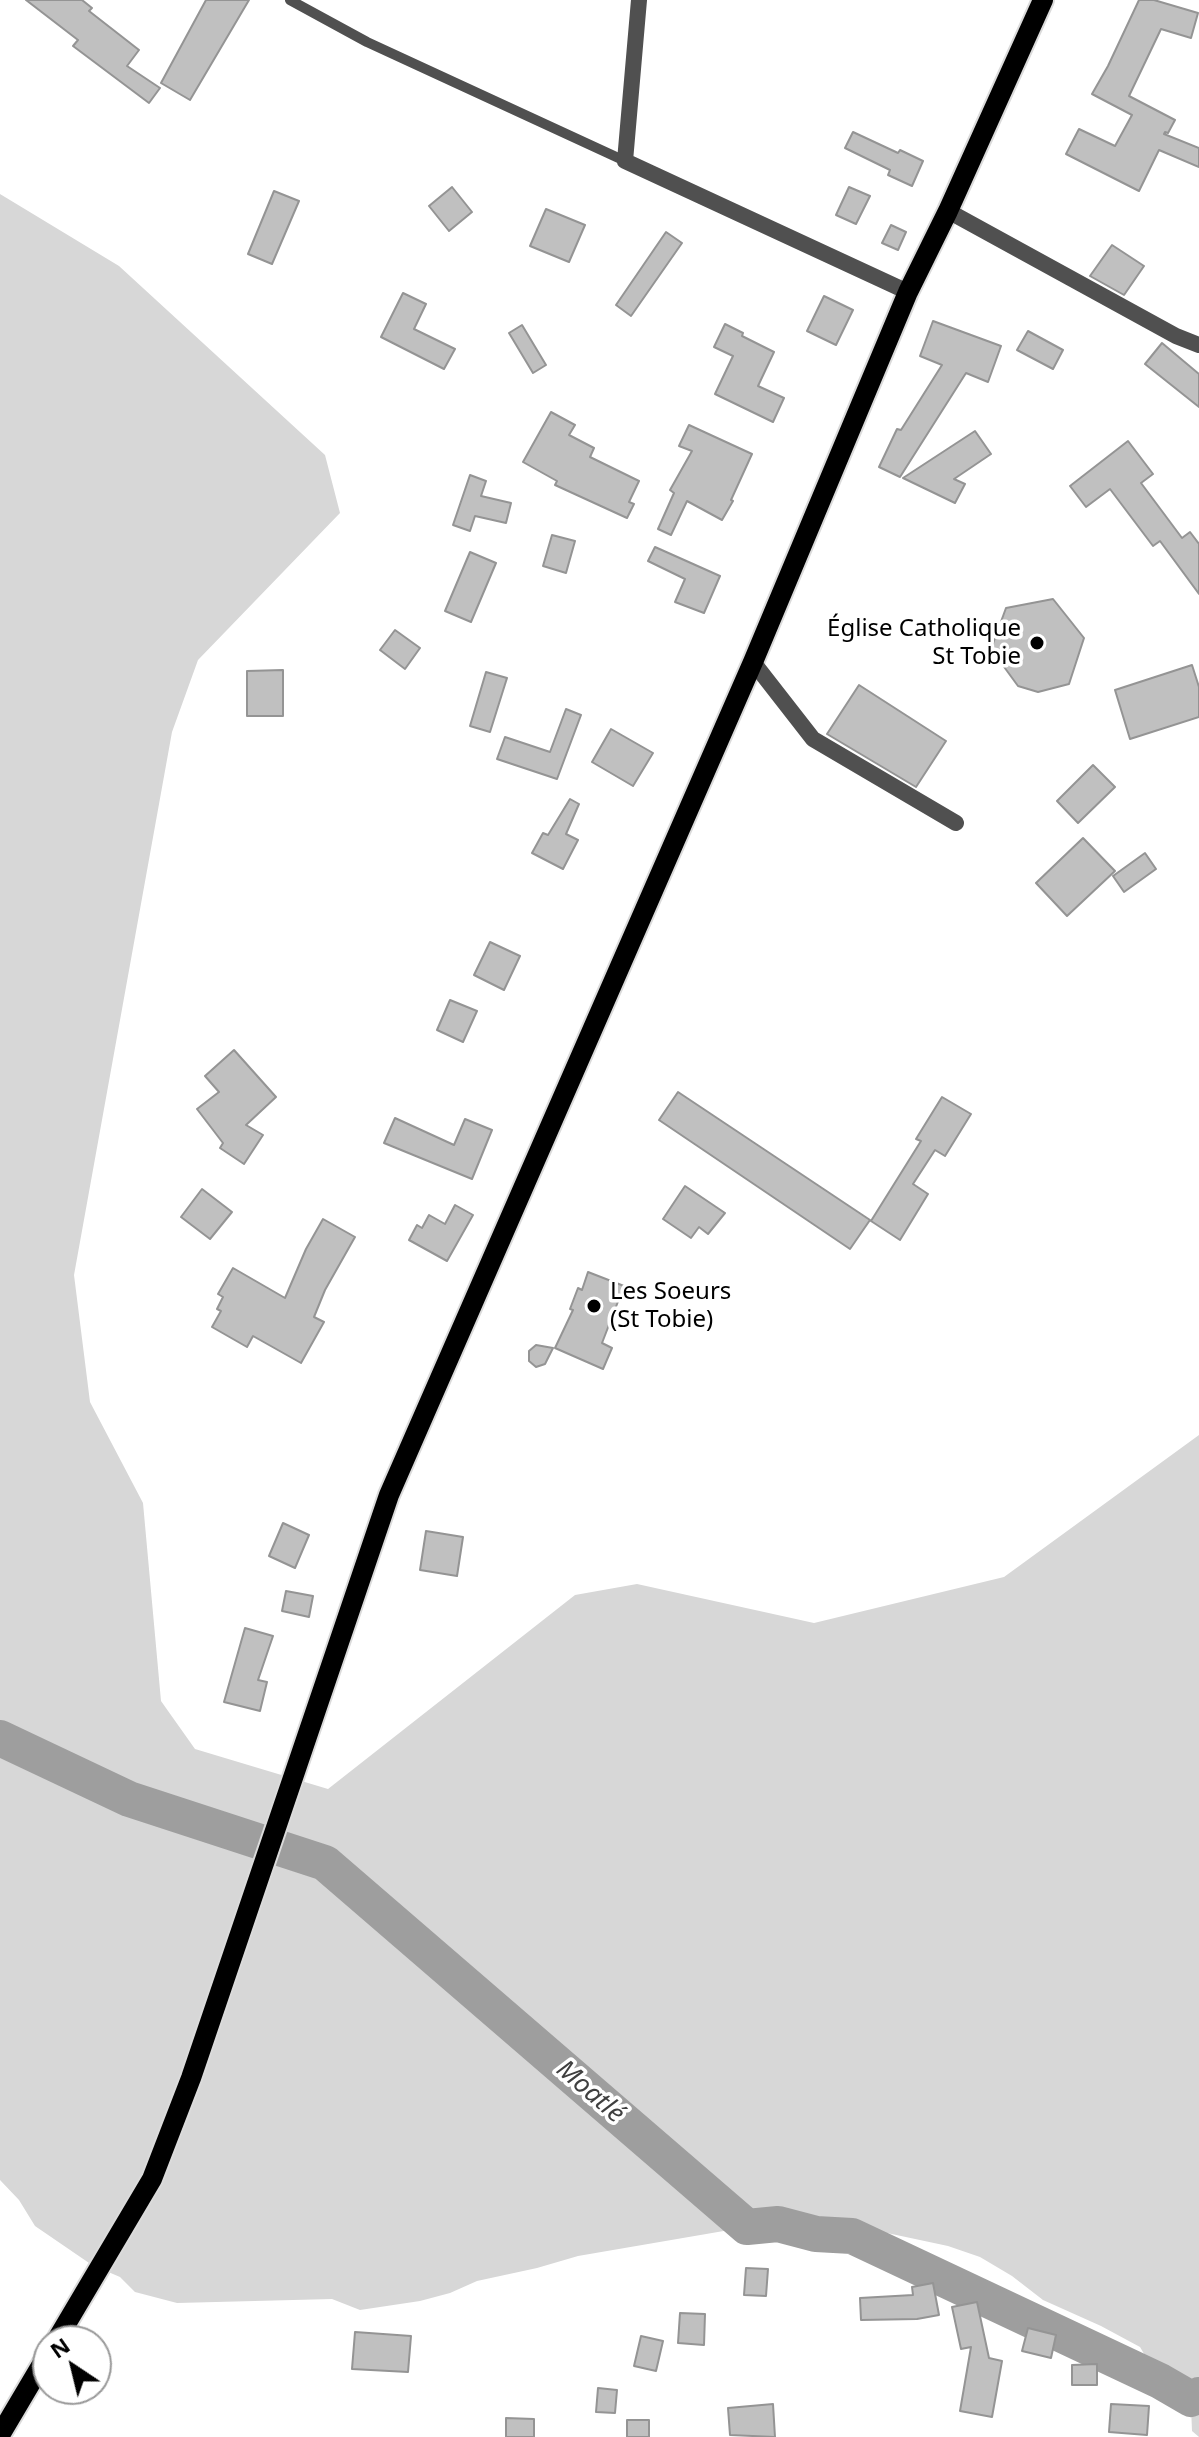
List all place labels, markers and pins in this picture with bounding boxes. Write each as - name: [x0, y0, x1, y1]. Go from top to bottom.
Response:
- place label: Église Catholique St Tobie: [827, 615, 1021, 671]
- marker: Église Catholique St Tobie: [1028, 634, 1046, 652]
- place label: Les Soeurs (St Tobie): [610, 1278, 731, 1334]
- marker: Les Soeurs (St Tobie): [585, 1297, 603, 1315]

